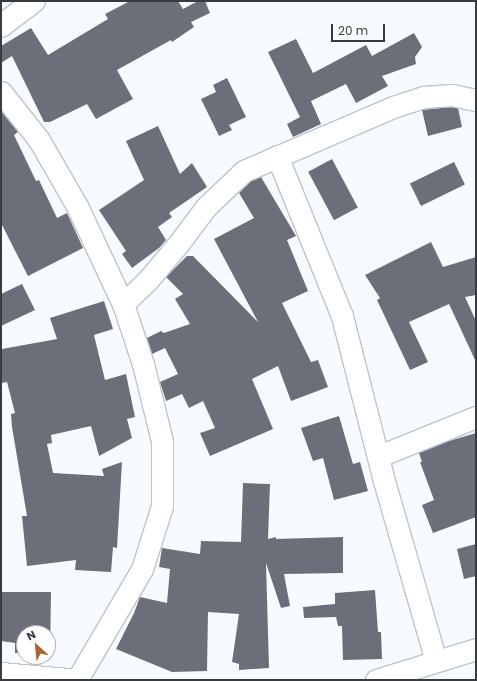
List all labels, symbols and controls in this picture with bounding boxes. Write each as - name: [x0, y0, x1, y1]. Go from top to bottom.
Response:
- scale bar: [333, 16, 387, 42]
- text: 20 m: [338, 22, 368, 39]
- north arrow: [16, 625, 56, 665]
- text: N: [24, 626, 38, 644]

